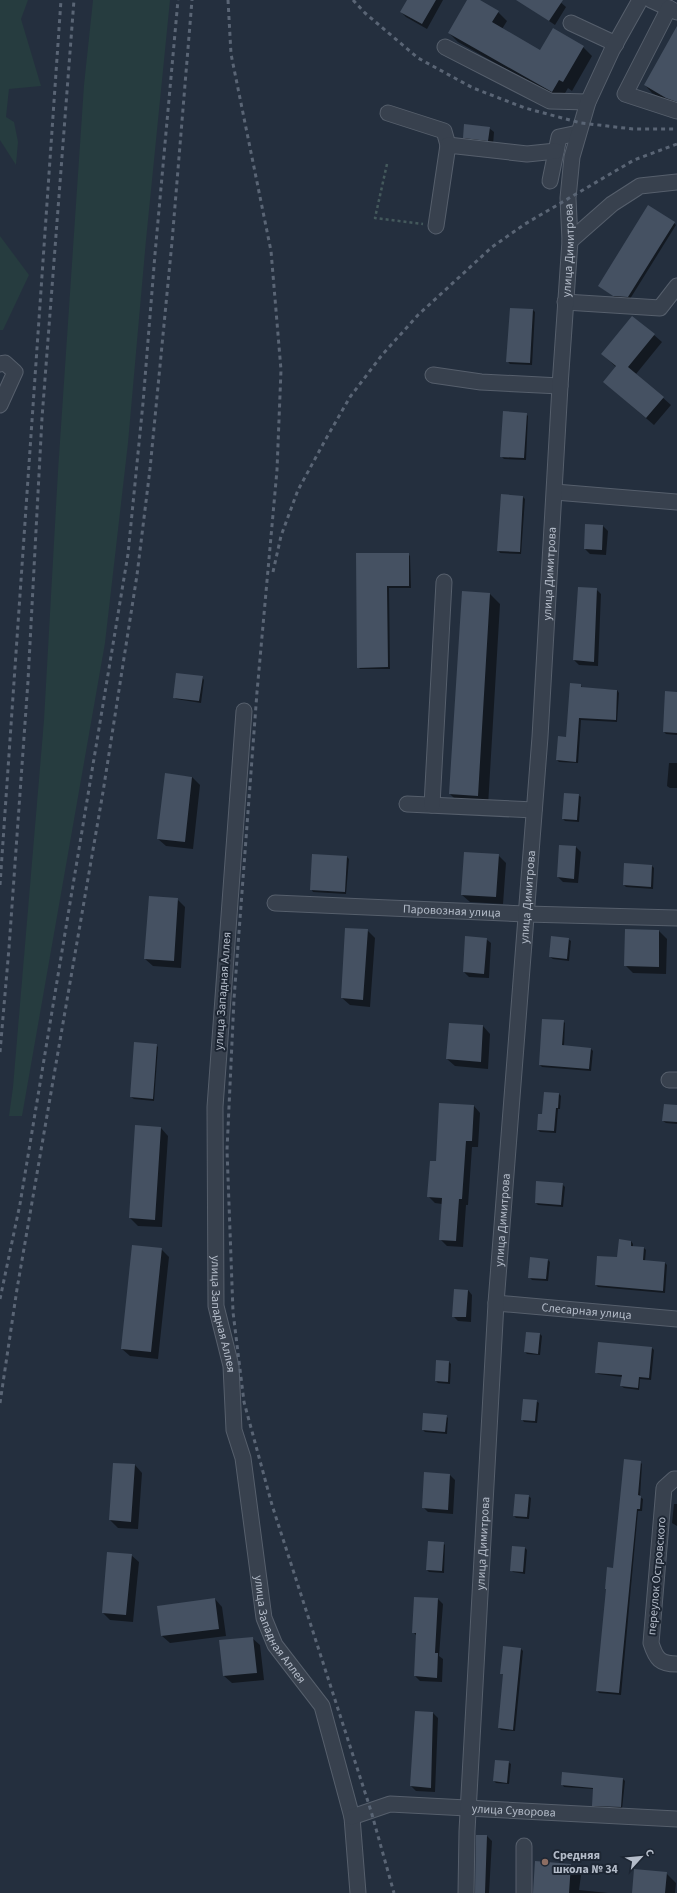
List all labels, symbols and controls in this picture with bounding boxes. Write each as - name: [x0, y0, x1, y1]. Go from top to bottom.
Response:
- street label: улица Димитрова: [558, 203, 579, 298]
- street label: улица Димитрова: [538, 527, 560, 621]
- street label: улица Димитрова: [515, 850, 540, 944]
- street label: Паровозная улица: [403, 900, 501, 921]
- street label: улица Западная Аллея: [210, 931, 236, 1051]
- street label: улица Димитрова: [490, 1173, 515, 1267]
- street label: улица Западная Аллея: [207, 1256, 240, 1373]
- street label: Слесарная улица: [541, 1299, 632, 1323]
- street label: улица Димитрова: [472, 1496, 494, 1591]
- street label: переулок Островского: [643, 1516, 671, 1636]
- street label: улица Западная Аллея: [250, 1574, 310, 1687]
- street label: улица Суворова: [471, 1800, 556, 1821]
- north arrow: [621, 1837, 661, 1877]
- text: С: [641, 1846, 658, 1859]
- place label: Средняя школа № 34: [553, 1847, 618, 1878]
- marker: Средняя школа № 34: [540, 1857, 550, 1867]

